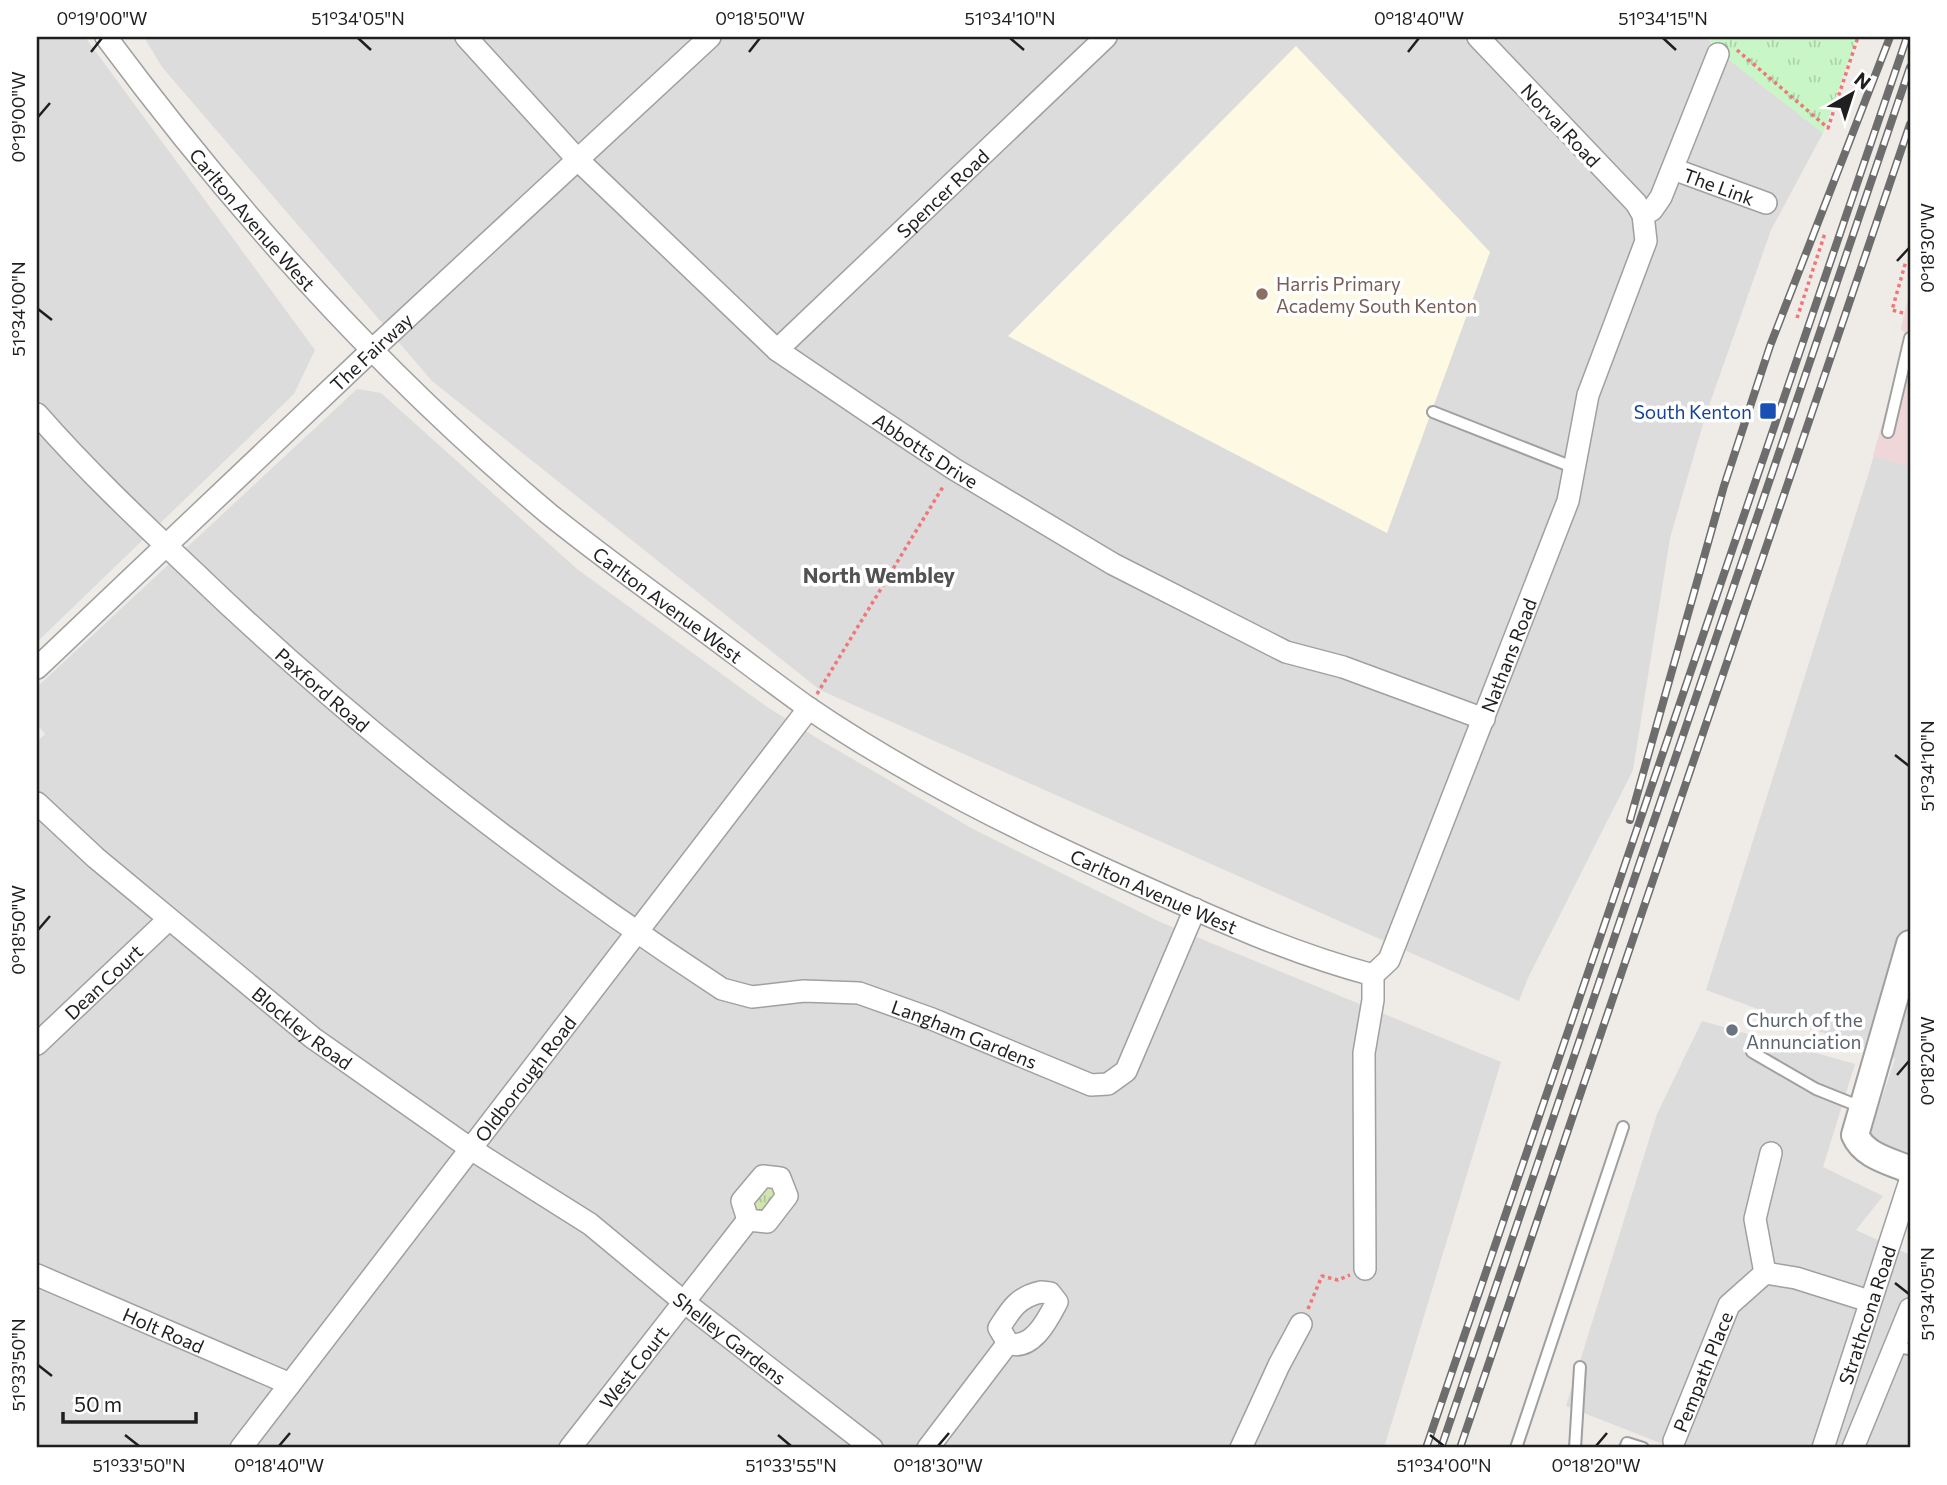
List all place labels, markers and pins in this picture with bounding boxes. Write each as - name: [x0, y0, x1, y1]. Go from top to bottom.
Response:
- place label: Harris Primary Academy South Kenton: [1276, 272, 1477, 317]
- marker: Harris Primary Academy South Kenton: [1254, 286, 1270, 302]
- place label: South Kenton: [1634, 400, 1752, 423]
- marker: South Kenton: [1758, 401, 1778, 421]
- place label: Church of the Annunciation: [1746, 1008, 1863, 1053]
- marker: Church of the Annunciation: [1724, 1022, 1740, 1038]

